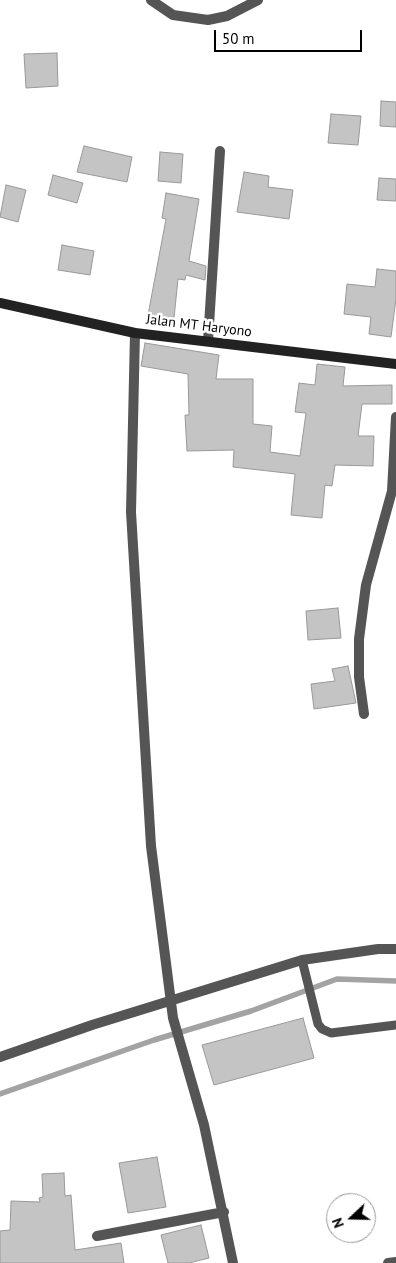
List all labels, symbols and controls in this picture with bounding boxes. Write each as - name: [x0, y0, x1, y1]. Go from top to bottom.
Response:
- scale bar: [216, 20, 364, 52]
- text: 50 m: [222, 29, 255, 48]
- street label: Jalan MT Haryono: [145, 311, 253, 341]
- north arrow: [326, 1193, 376, 1243]
- text: N: [328, 1216, 348, 1231]

